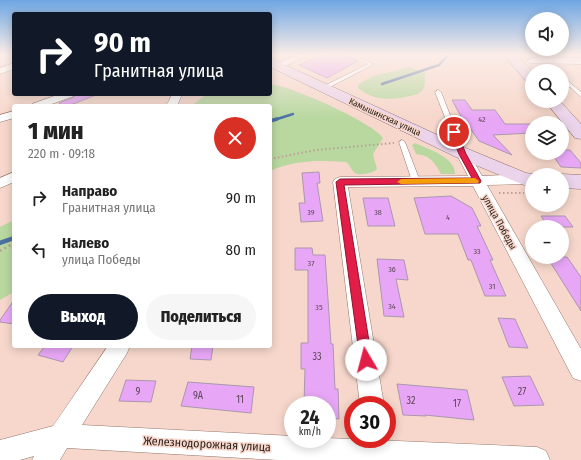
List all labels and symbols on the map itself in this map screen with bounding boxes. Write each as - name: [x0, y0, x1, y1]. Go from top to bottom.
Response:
- street label: Камышинская улица: [347, 96, 423, 138]
- pin: [437, 115, 471, 149]
- house number: 42: [478, 115, 486, 124]
- street label: улица Победы: [479, 193, 519, 252]
- house number: 39: [307, 208, 315, 217]
- house number: 38: [374, 208, 382, 217]
- house number: 4: [446, 213, 450, 222]
- house number: 33: [473, 247, 481, 256]
- house number: 37: [308, 259, 315, 268]
- house number: 36: [388, 265, 396, 274]
- house number: 31: [489, 282, 495, 291]
- house number: 34: [388, 302, 396, 311]
- house number: 35: [315, 303, 323, 312]
- position arrow: [345, 339, 387, 381]
- house number: 33: [312, 351, 322, 363]
- house number: 9: [136, 386, 141, 398]
- house number: 27: [518, 386, 526, 398]
- house number: 9А: [193, 390, 204, 402]
- house number: 11: [236, 394, 244, 406]
- house number: 32: [407, 395, 416, 407]
- speed limit sign: 30: [344, 396, 396, 448]
- house number: 17: [453, 398, 461, 410]
- street label: Железнодорожная улица: [143, 434, 271, 454]

